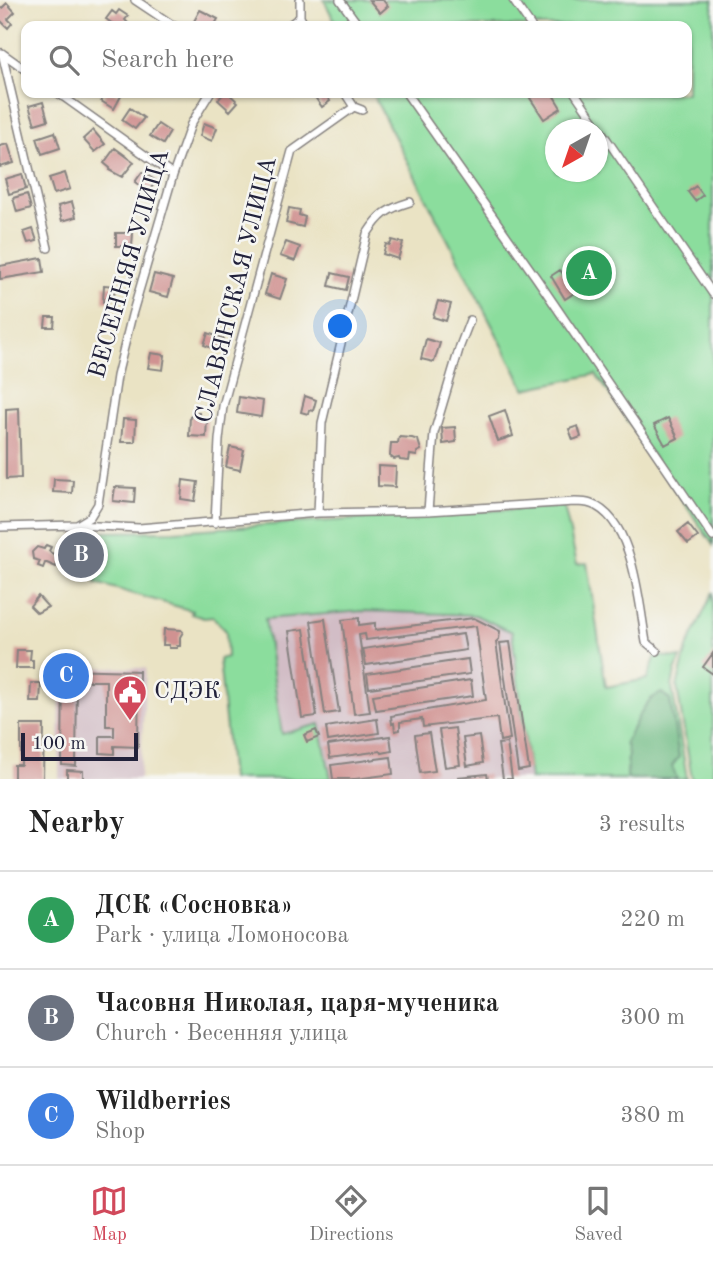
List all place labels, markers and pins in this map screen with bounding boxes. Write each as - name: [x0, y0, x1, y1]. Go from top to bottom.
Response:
- pin: A: [566, 247, 612, 299]
- pin: B: [58, 529, 104, 581]
- pin: C: [43, 650, 89, 702]
- public building icon: СДЭК: [111, 673, 149, 722]
- place label: СДЭК: [154, 680, 221, 704]

